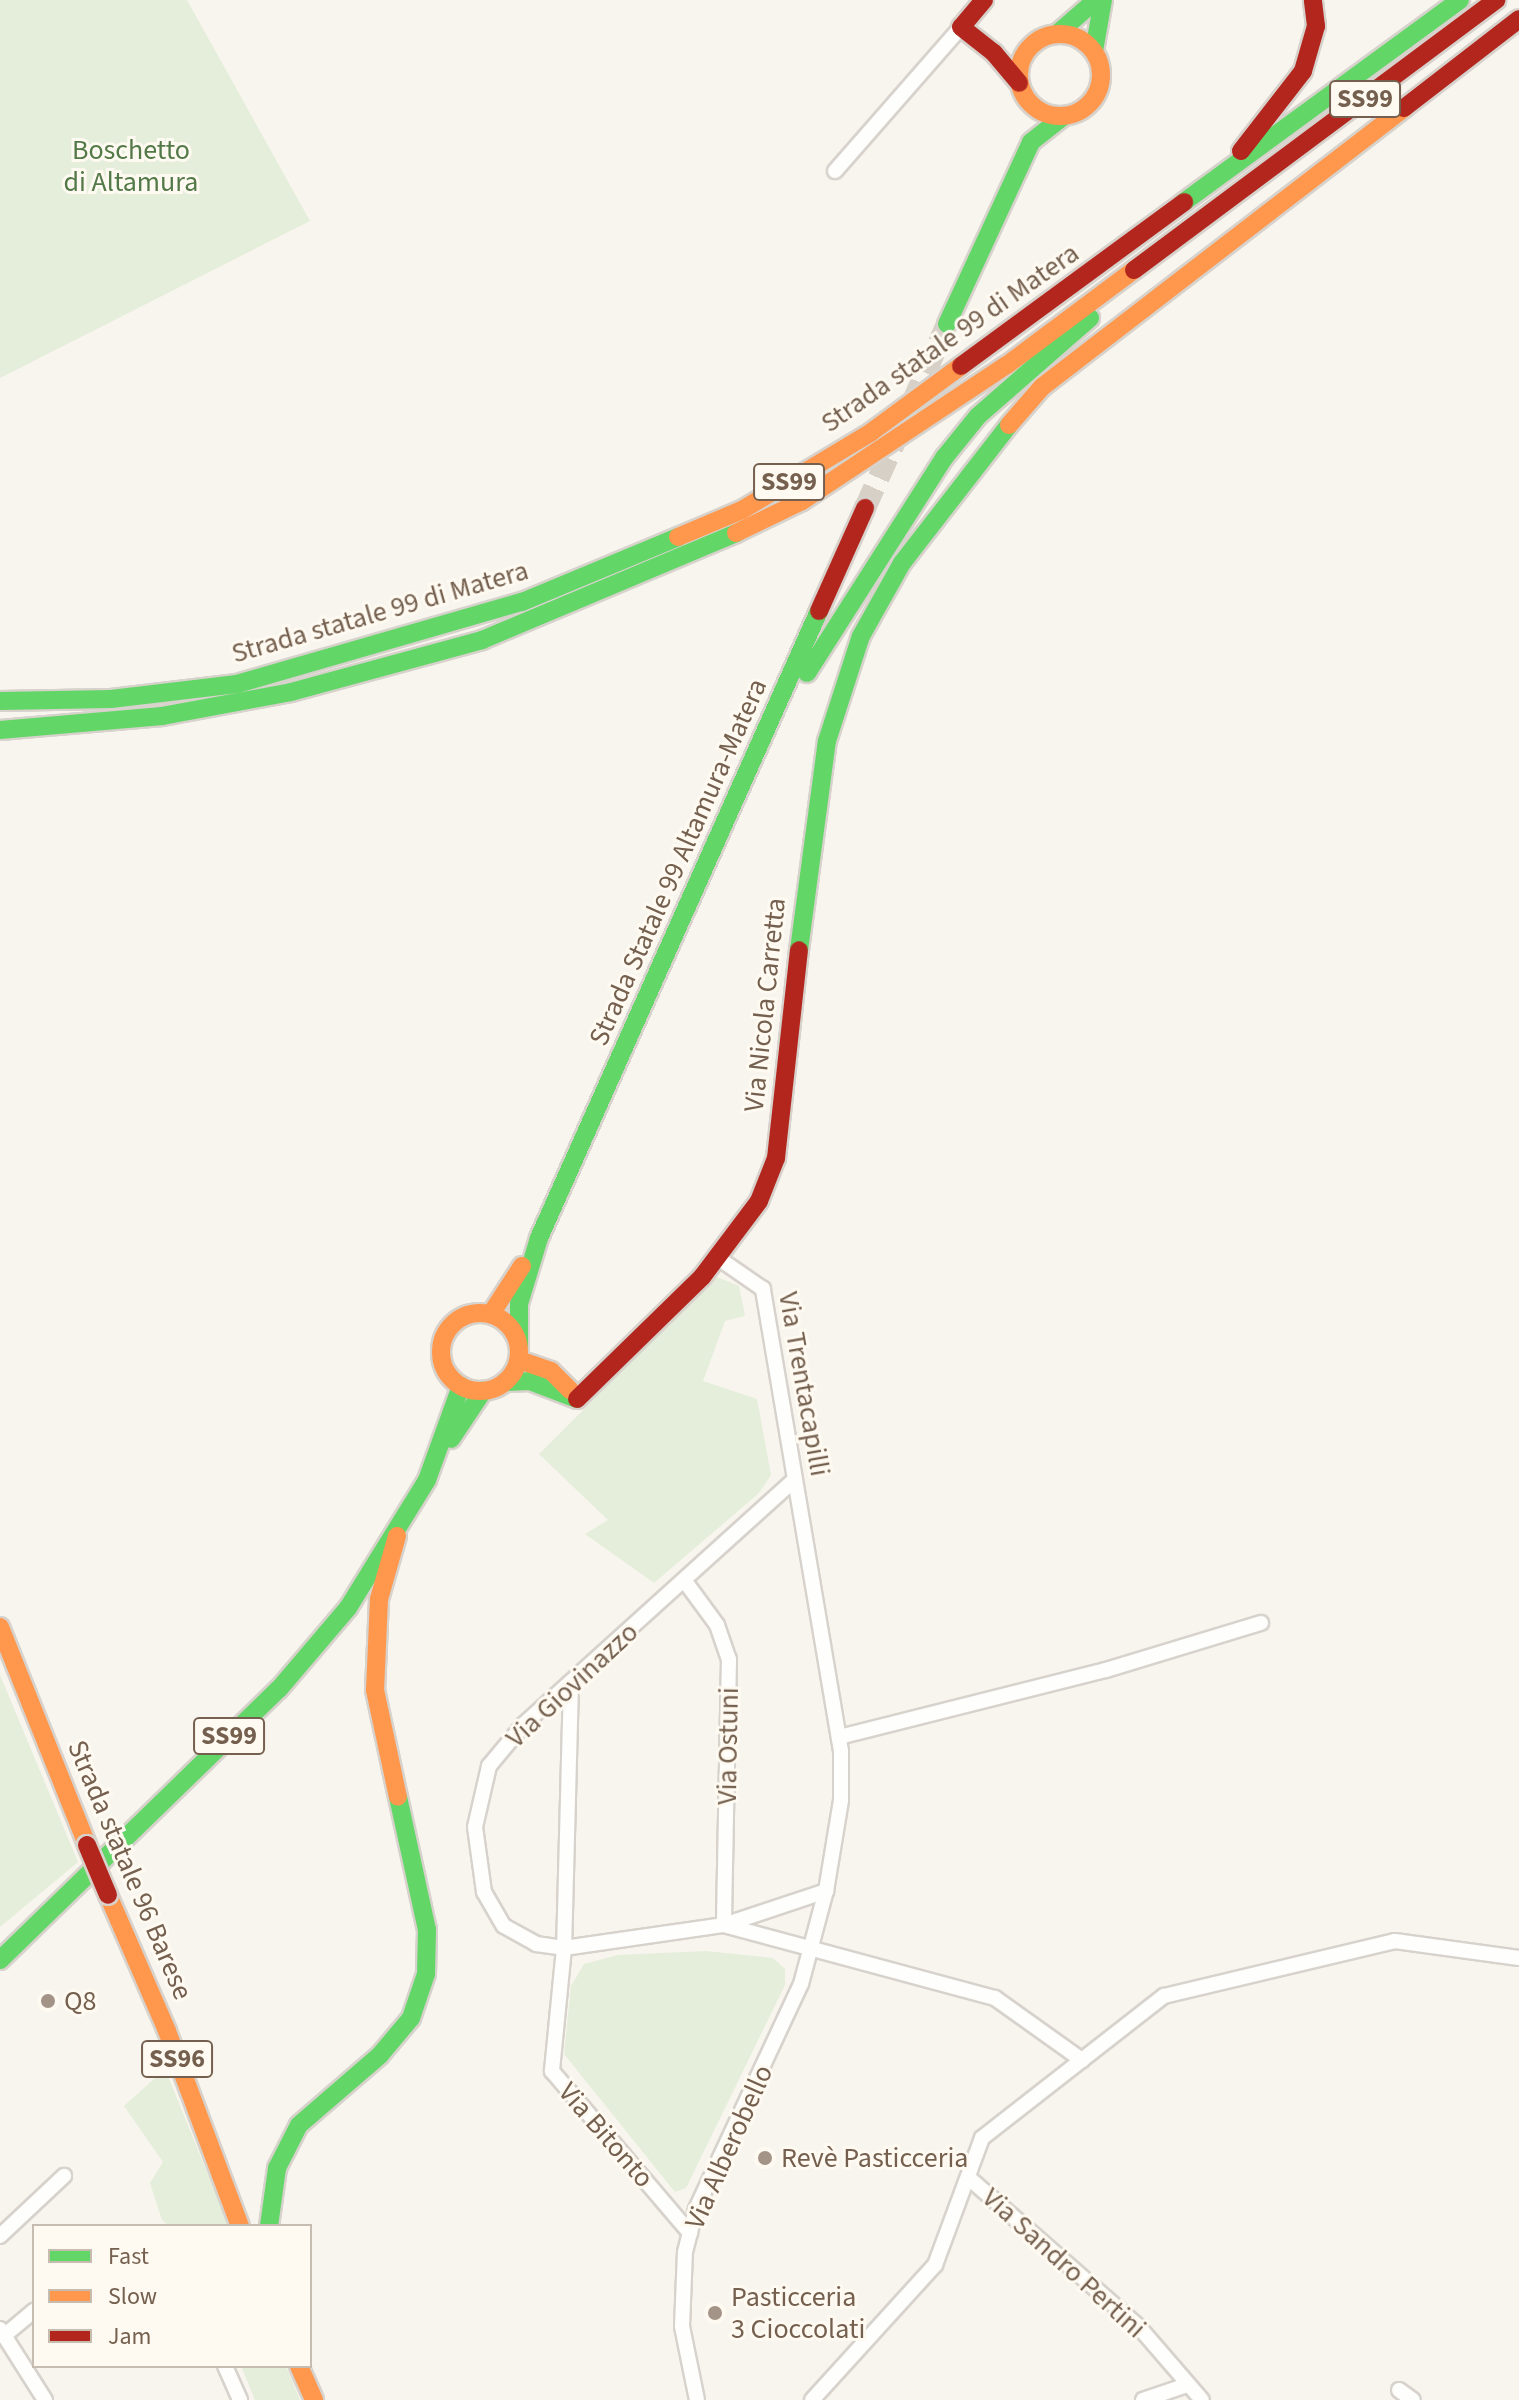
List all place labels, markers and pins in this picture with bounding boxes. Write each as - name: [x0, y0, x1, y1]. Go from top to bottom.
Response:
- place label: Q8: [64, 1984, 97, 2018]
- marker: Q8: [39, 1992, 57, 2010]
- place label: Revè Pasticceria: [781, 2141, 968, 2175]
- marker: Revè Pasticceria: [756, 2149, 774, 2167]
- place label: Pasticceria 3 Cioccolati: [731, 2280, 865, 2346]
- marker: Pasticceria 3 Cioccolati: [706, 2304, 724, 2322]

